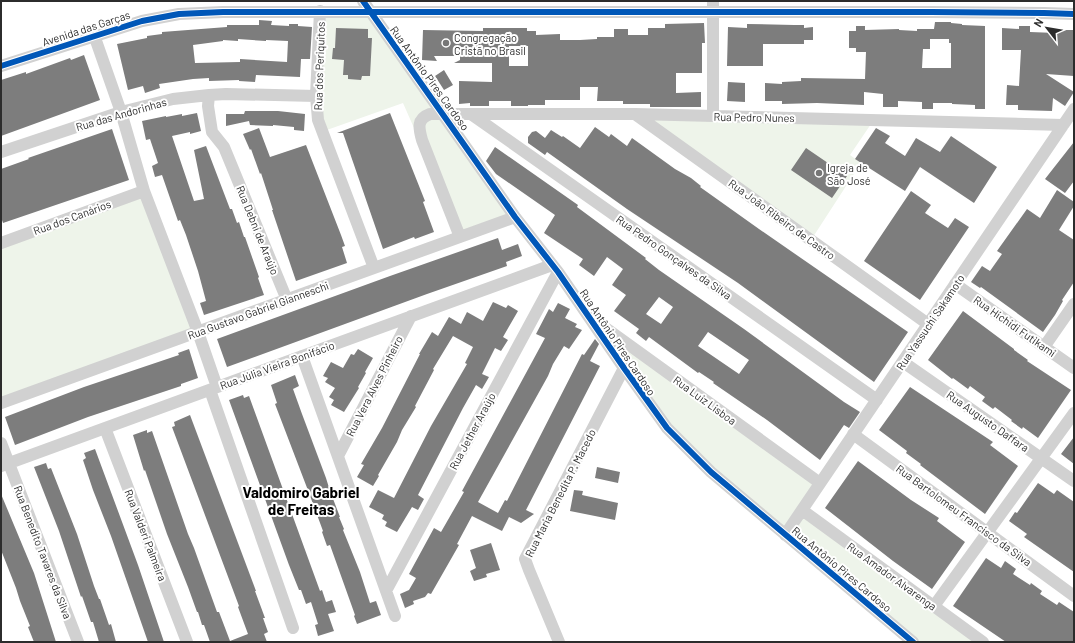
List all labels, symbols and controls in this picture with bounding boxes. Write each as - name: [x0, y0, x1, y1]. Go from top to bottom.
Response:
- street label: Avenida das Garças: [40, 8, 132, 48]
- north arrow: [1027, 8, 1067, 48]
- text: N: [1031, 16, 1045, 29]
- street label: Rua dos Periquitos: [311, 21, 327, 111]
- street label: Rua Antônio Pires Cardoso: [388, 23, 472, 133]
- place label: Congregação Cristã no Brasil: [454, 31, 526, 57]
- marker: Congregação Cristã no Brasil: [441, 38, 451, 48]
- street label: Rua das Andorinhas: [74, 95, 168, 133]
- street label: Rua Pedro Nunes: [713, 110, 795, 124]
- place label: Igreja de São José: [827, 161, 871, 187]
- marker: Igreja de São José: [814, 168, 824, 178]
- street label: Rua João Ribeiro de Castro: [726, 176, 838, 262]
- street label: Rua Debni de Araújo: [234, 184, 282, 276]
- street label: Rua dos Canários: [31, 197, 113, 237]
- street label: Rua Pedro Gonçalves da Silva: [614, 212, 734, 302]
- street label: Rua Yassuchi Sakamoto: [893, 272, 967, 372]
- street label: Rua Gustavo Gabriel Gianneschi: [186, 278, 331, 342]
- street label: Rua Antônio Pires Cardoso: [577, 286, 659, 398]
- street label: Rua Hichidi Futikami: [971, 293, 1059, 359]
- street label: Rua Vera Alves Pinheiro: [343, 333, 405, 439]
- street label: Rua Júlia Vieira Bonifácio: [218, 338, 336, 392]
- street label: Rua Luiz Lisboa: [671, 373, 739, 427]
- street label: Rua Augusto Daffara: [944, 388, 1032, 454]
- street label: Rua Jether Araújo: [446, 390, 498, 472]
- street label: Rua Maria Benedita P. Macedo: [522, 427, 598, 559]
- street label: Rua Bartolomeu Francisco da Silva: [894, 462, 1034, 568]
- district label: Valdomiro Gabriel de Freitas: [242, 483, 360, 518]
- street label: Rua Benedito Tavares da Silva: [12, 484, 74, 620]
- street label: Rua Valderi Palmeira: [122, 487, 170, 583]
- street label: Rua Antônio Pires Cardoso: [790, 524, 894, 614]
- street label: Rua Amador Alvarenga: [845, 539, 939, 613]

